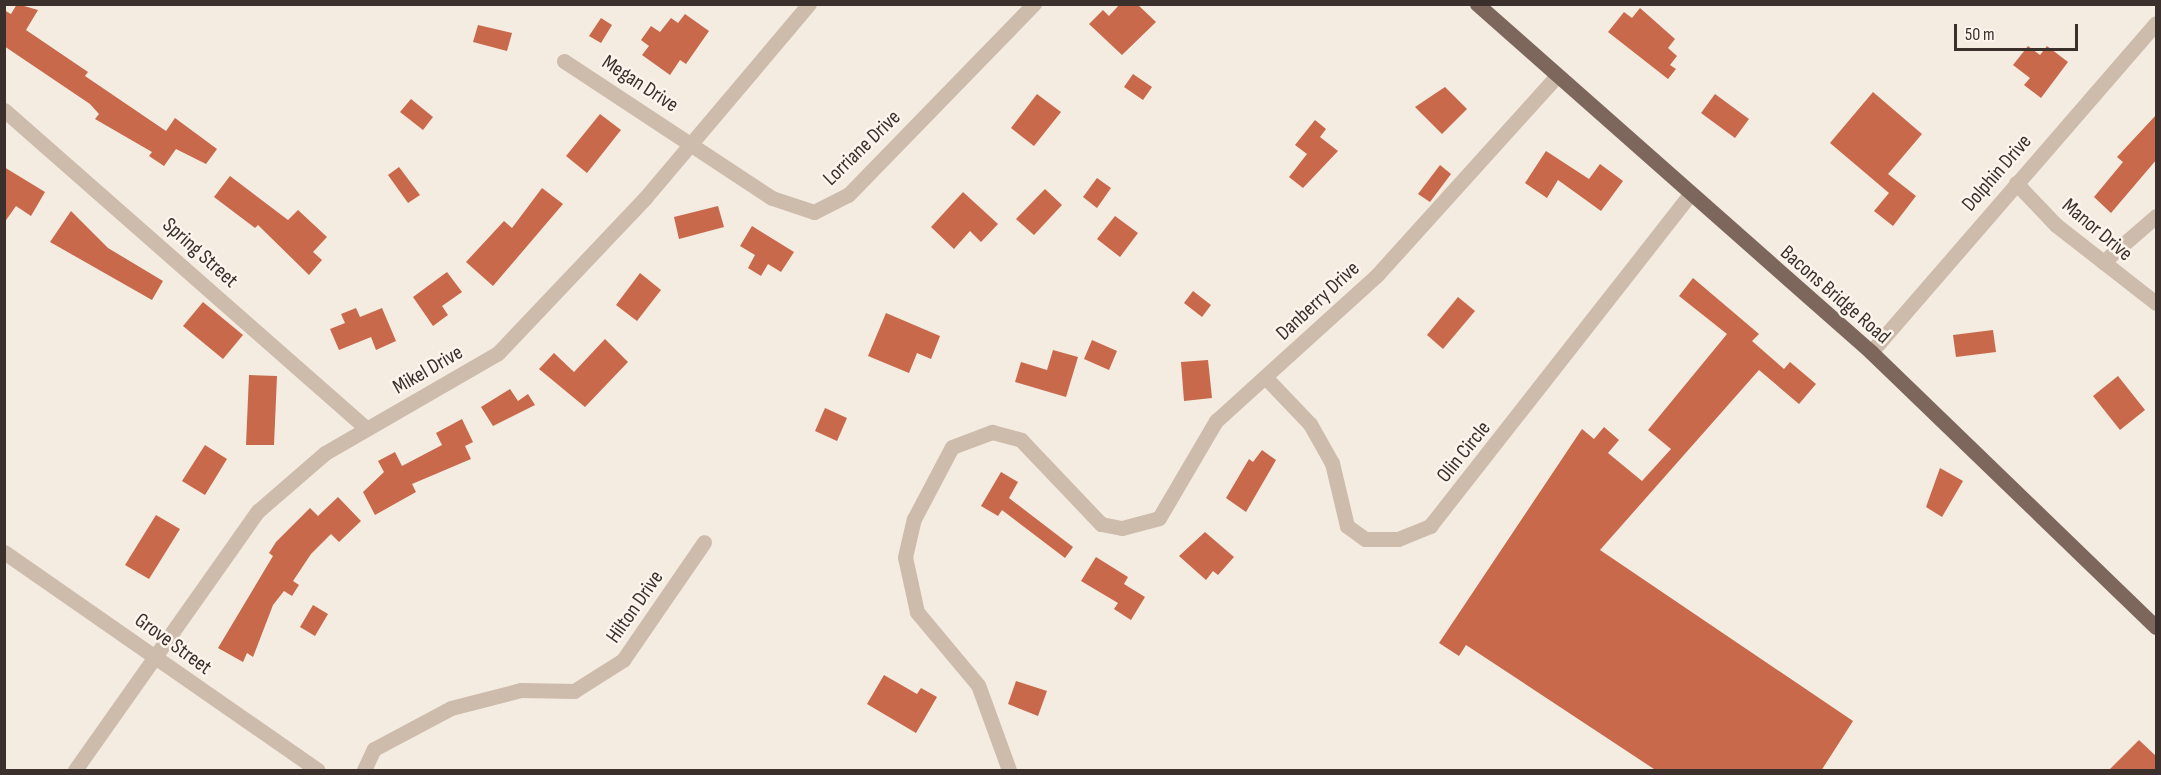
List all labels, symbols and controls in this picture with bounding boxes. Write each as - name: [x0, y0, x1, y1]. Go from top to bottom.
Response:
- scale bar: [1957, 12, 2082, 50]
- text: 50 m: [1965, 24, 1995, 45]
- street label: Megan Drive: [597, 50, 683, 118]
- street label: Lorriane Drive: [818, 105, 906, 191]
- street label: Dolphin Drive: [1957, 129, 2037, 217]
- street label: Manor Drive: [2057, 193, 2137, 267]
- street label: Spring Street: [157, 213, 243, 293]
- street label: Bacons Bridge Road: [1775, 240, 1895, 350]
- street label: Danberry Drive: [1271, 256, 1365, 346]
- street label: Mikel Drive: [389, 340, 467, 400]
- street label: Olin Circle: [1432, 416, 1496, 488]
- street label: Hilton Drive: [601, 566, 669, 648]
- street label: Grove Street: [130, 608, 216, 680]

